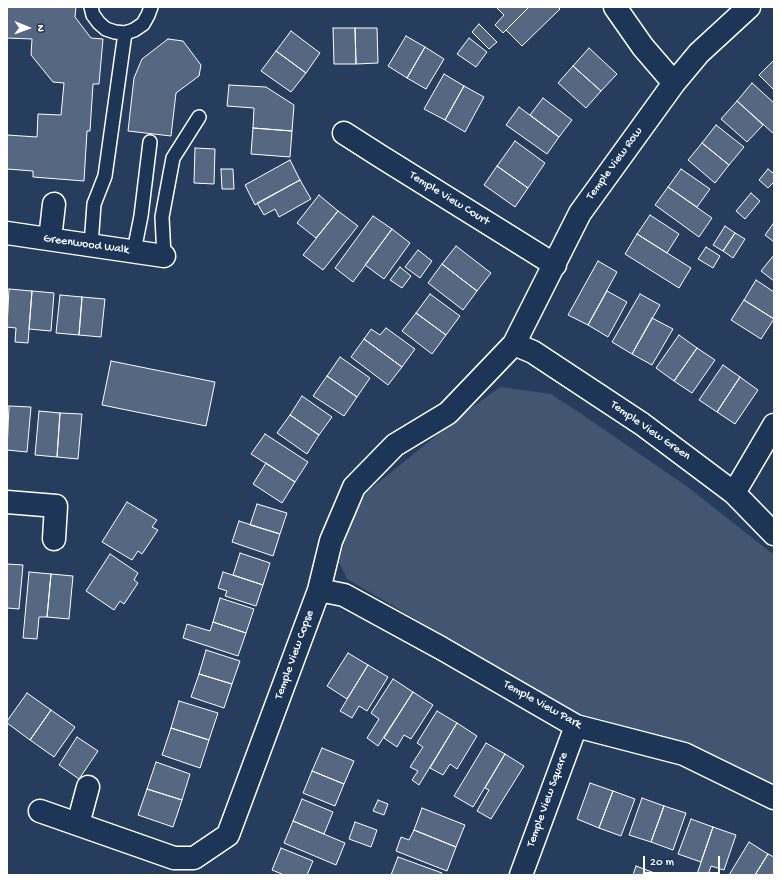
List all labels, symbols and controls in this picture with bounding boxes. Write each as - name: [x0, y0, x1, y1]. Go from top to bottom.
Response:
- north arrow: [8, 8, 48, 48]
- text: N: [34, 25, 46, 32]
- street label: Temple View Row: [584, 125, 646, 203]
- street label: Temple View Court: [406, 169, 492, 229]
- street label: Greenwood Walk: [42, 232, 130, 258]
- street label: Temple View Green: [607, 398, 693, 464]
- street label: Temple View Copse: [272, 608, 318, 702]
- street label: Temple View Park: [500, 678, 584, 732]
- street label: Temple View Square: [524, 751, 572, 849]
- scale bar: [645, 848, 722, 874]
- text: 20 m: [650, 856, 674, 870]

